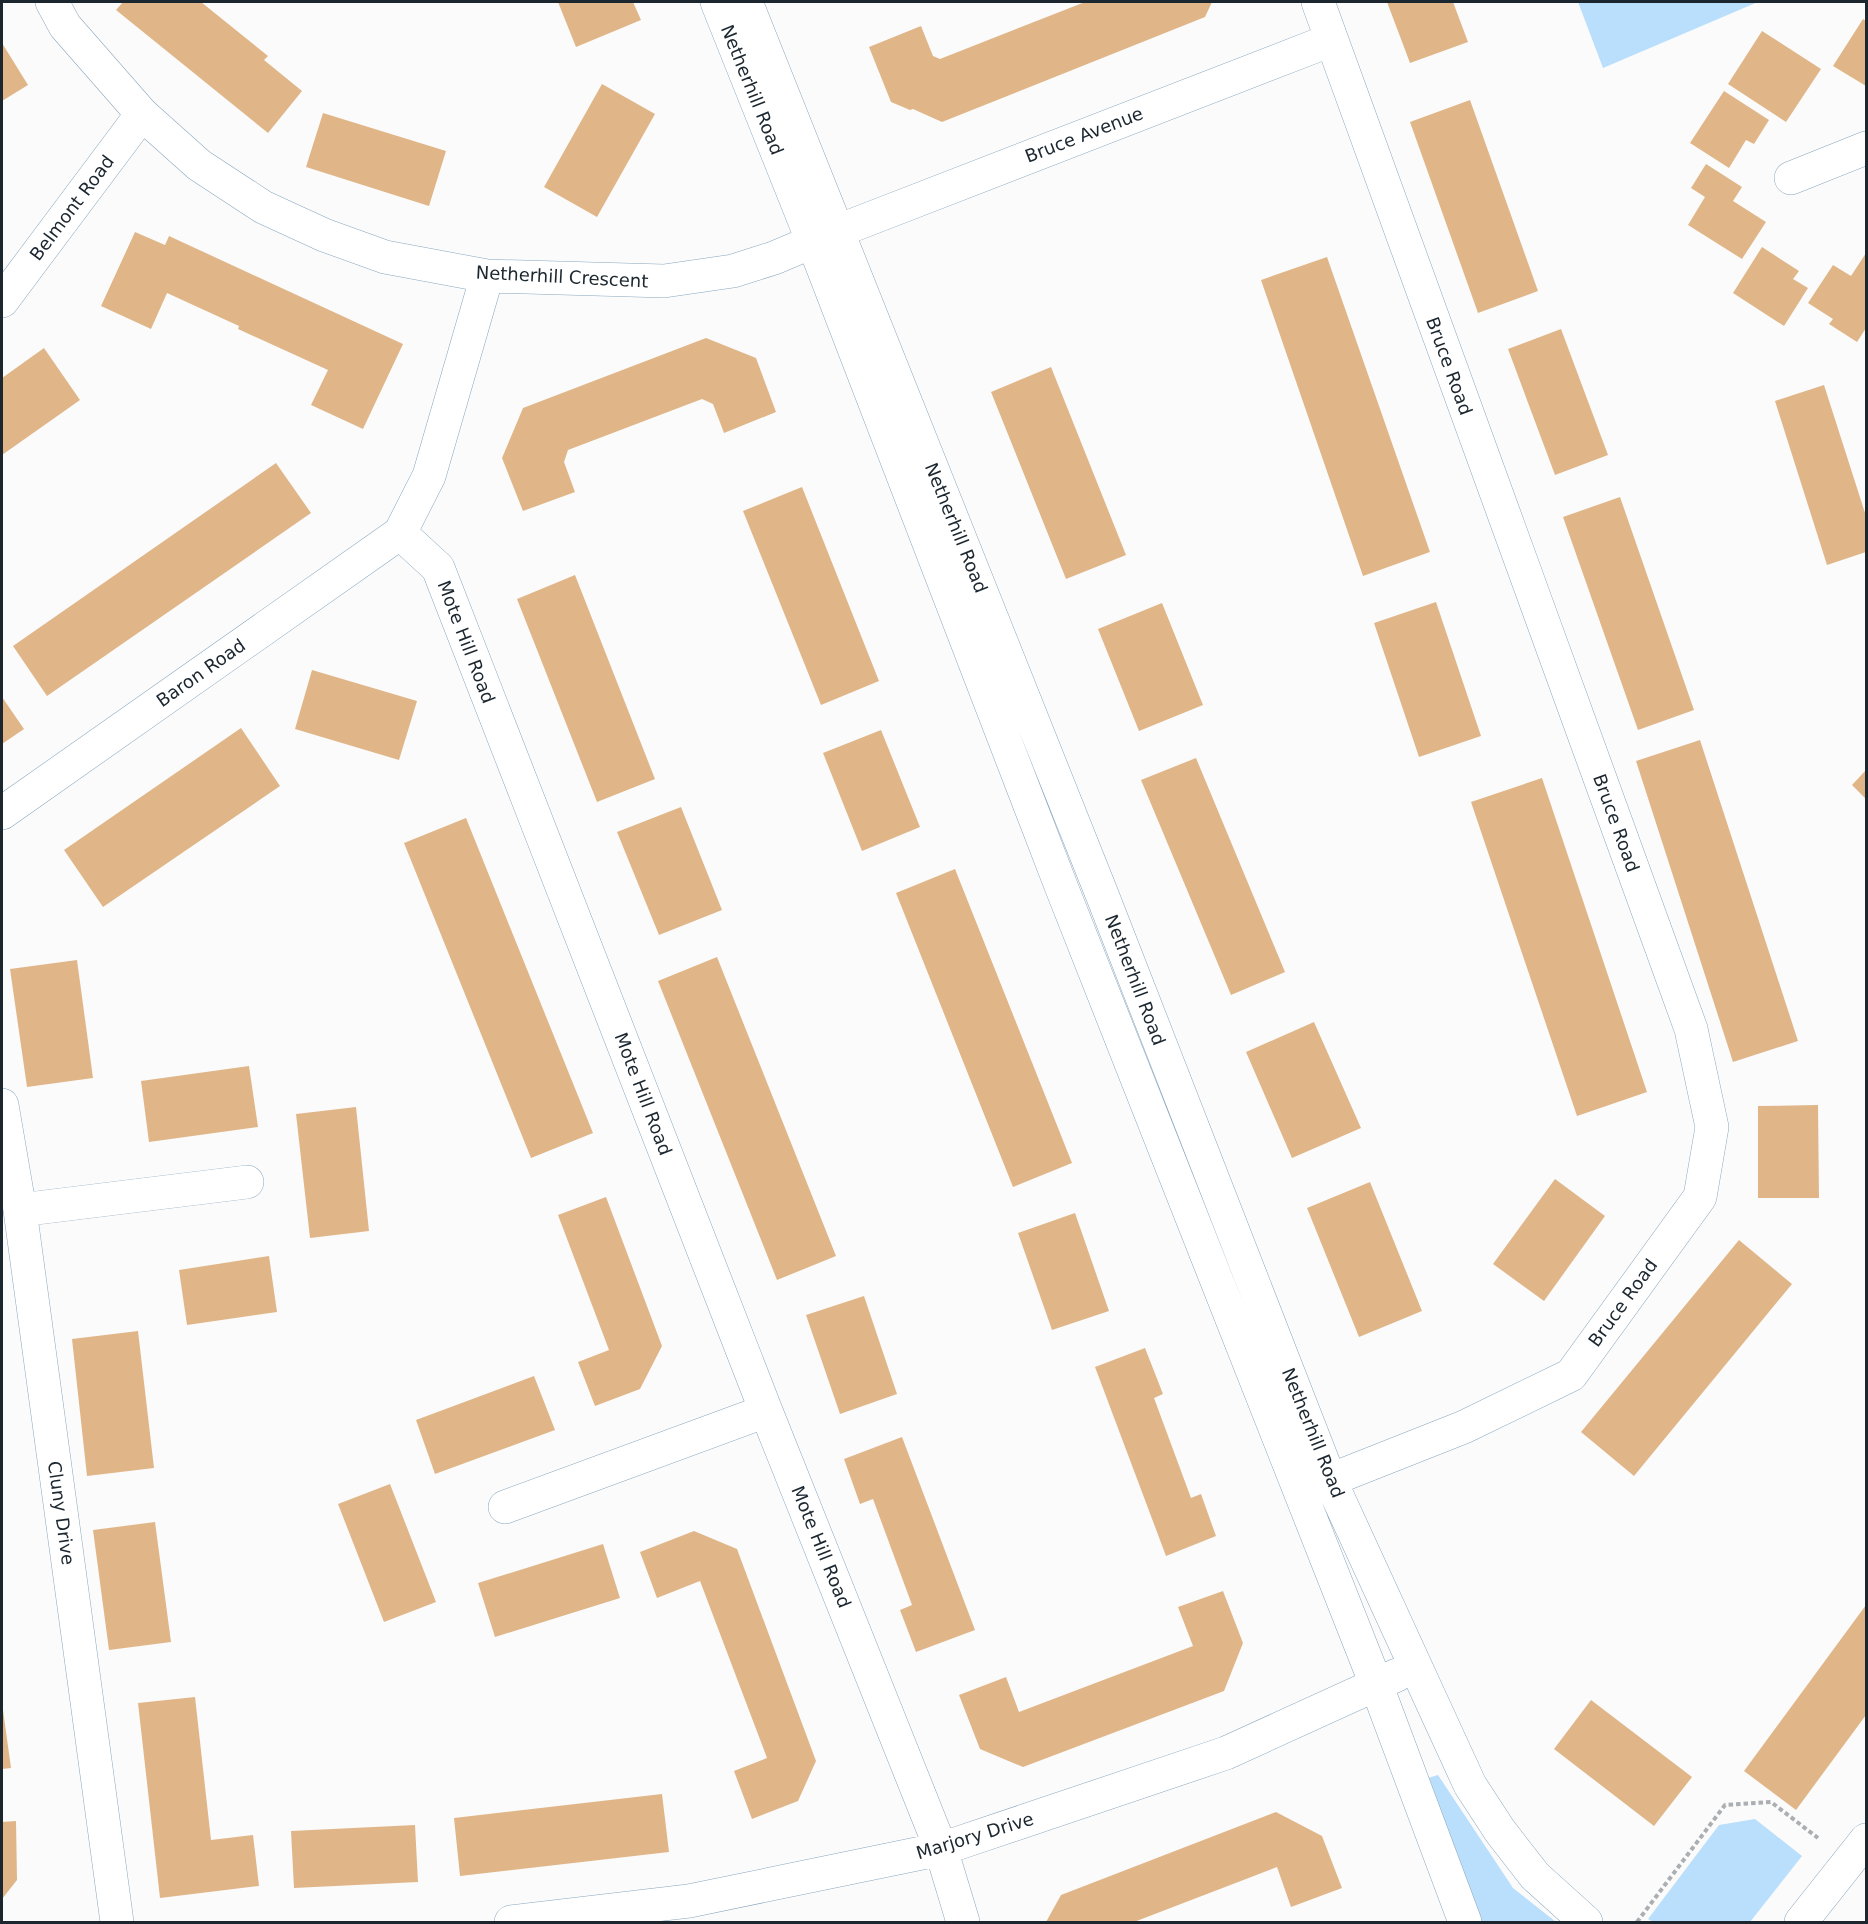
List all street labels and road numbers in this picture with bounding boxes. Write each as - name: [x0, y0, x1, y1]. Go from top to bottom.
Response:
- street label: Netherhill Road: [717, 22, 788, 158]
- street label: Bruce Avenue: [1022, 102, 1146, 167]
- street label: Belmont Road: [25, 151, 118, 264]
- street label: Netherhill Crescent: [475, 261, 649, 292]
- street label: Bruce Road: [1422, 314, 1477, 418]
- street label: Netherhill Road: [921, 460, 992, 596]
- street label: Mote Hill Road: [433, 577, 500, 706]
- street label: Baron Road: [152, 634, 249, 711]
- street label: Bruce Road: [1589, 771, 1644, 875]
- street label: Netherhill Road: [1101, 911, 1170, 1048]
- street label: Mote Hill Road: [610, 1029, 677, 1158]
- street label: Bruce Road: [1584, 1255, 1661, 1351]
- street label: Netherhill Road: [1278, 1365, 1349, 1501]
- street label: Cluny Drive: [44, 1460, 79, 1566]
- street label: Mote Hill Road: [787, 1483, 856, 1611]
- street label: Marjory Drive: [914, 1808, 1036, 1863]

